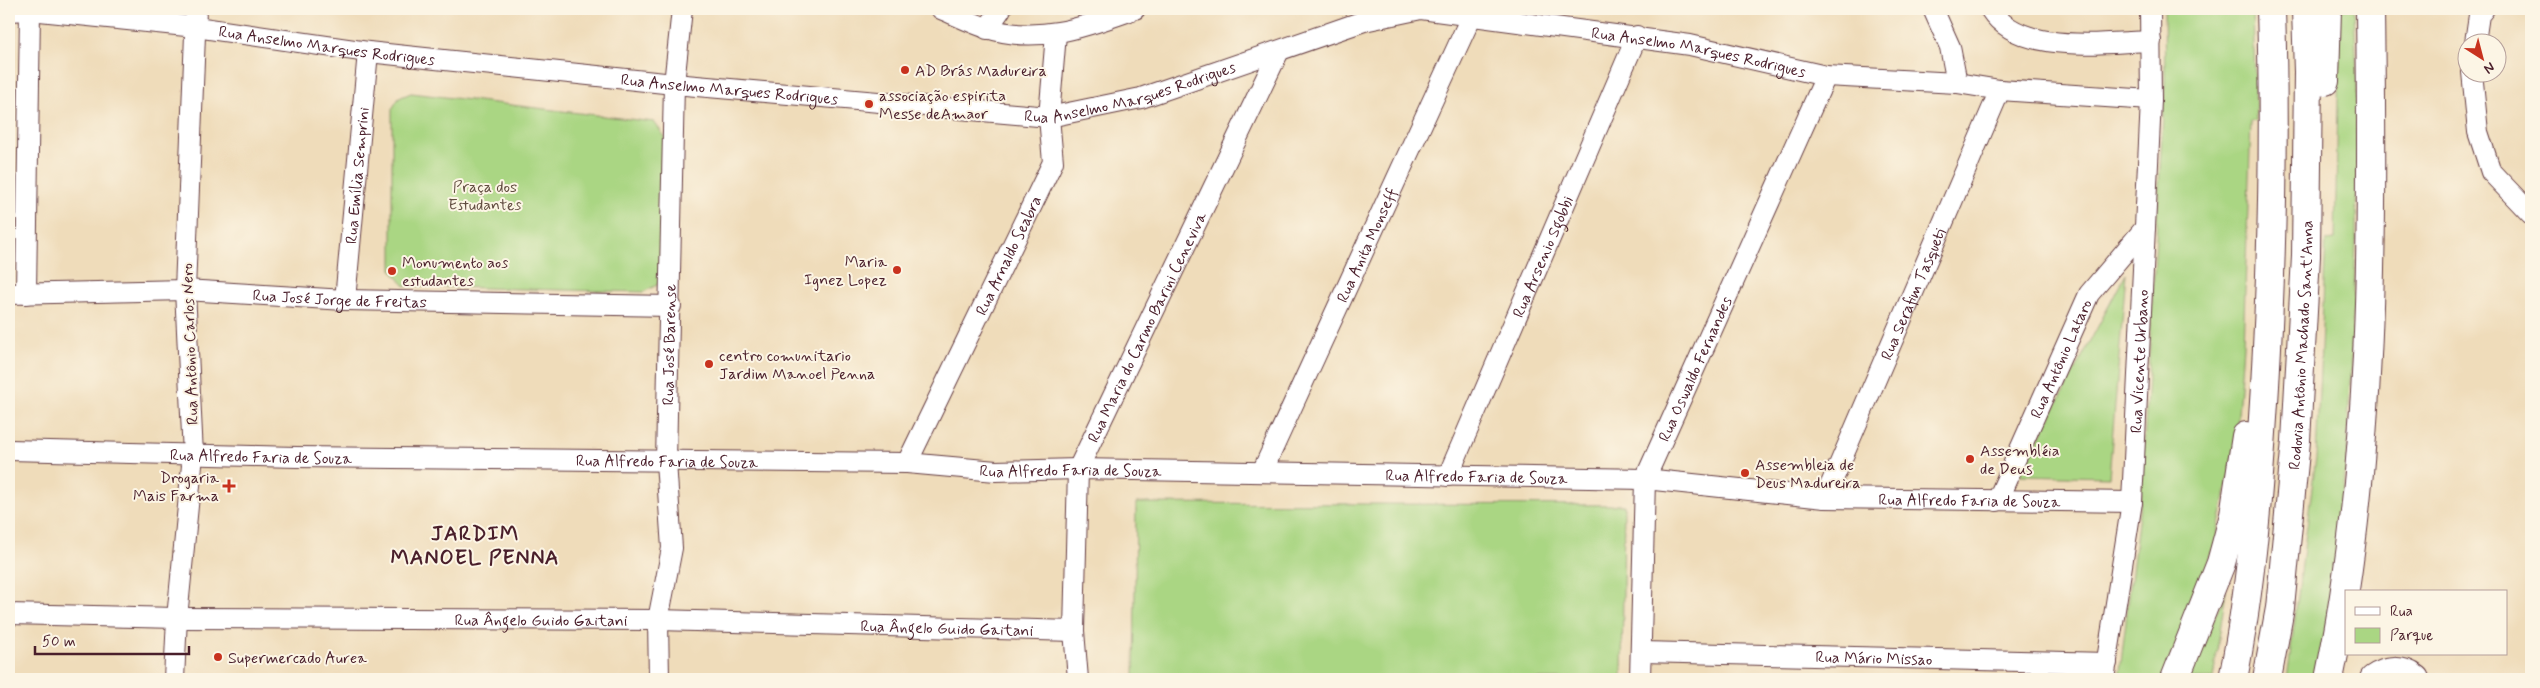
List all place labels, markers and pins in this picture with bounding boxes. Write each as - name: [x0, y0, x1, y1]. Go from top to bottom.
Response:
- place label: AD Brás Madureira: [915, 61, 1047, 82]
- marker: AD Brás Madureira: [899, 64, 911, 76]
- place label: associação espirita Messe deAmaor: [879, 86, 1006, 125]
- marker: associação espirita Messe deAmaor: [863, 98, 875, 110]
- place label: Maria Ignez Lopez: [804, 252, 887, 291]
- place label: Monumento aos estudantes: [402, 253, 508, 292]
- marker: Maria Ignez Lopez: [891, 264, 903, 276]
- marker: Monumento aos estudantes: [386, 265, 398, 277]
- place label: centro comunitario Jardim Manoel Penna: [719, 346, 875, 385]
- marker: centro comunitario Jardim Manoel Penna: [703, 358, 715, 370]
- place label: Assembléia de Deus: [1980, 441, 2060, 480]
- marker: Assembléia de Deus: [1964, 453, 1976, 465]
- place label: Assembleia de Deus Madureira: [1755, 455, 1860, 494]
- marker: Assembleia de Deus Madureira: [1739, 467, 1751, 479]
- place label: Drogaria Mais Farma: [133, 468, 219, 507]
- marker: Drogaria Mais Farma: [223, 480, 235, 492]
- place label: Supermercado Aurea: [228, 648, 367, 669]
- marker: Supermercado Aurea: [212, 651, 224, 663]

